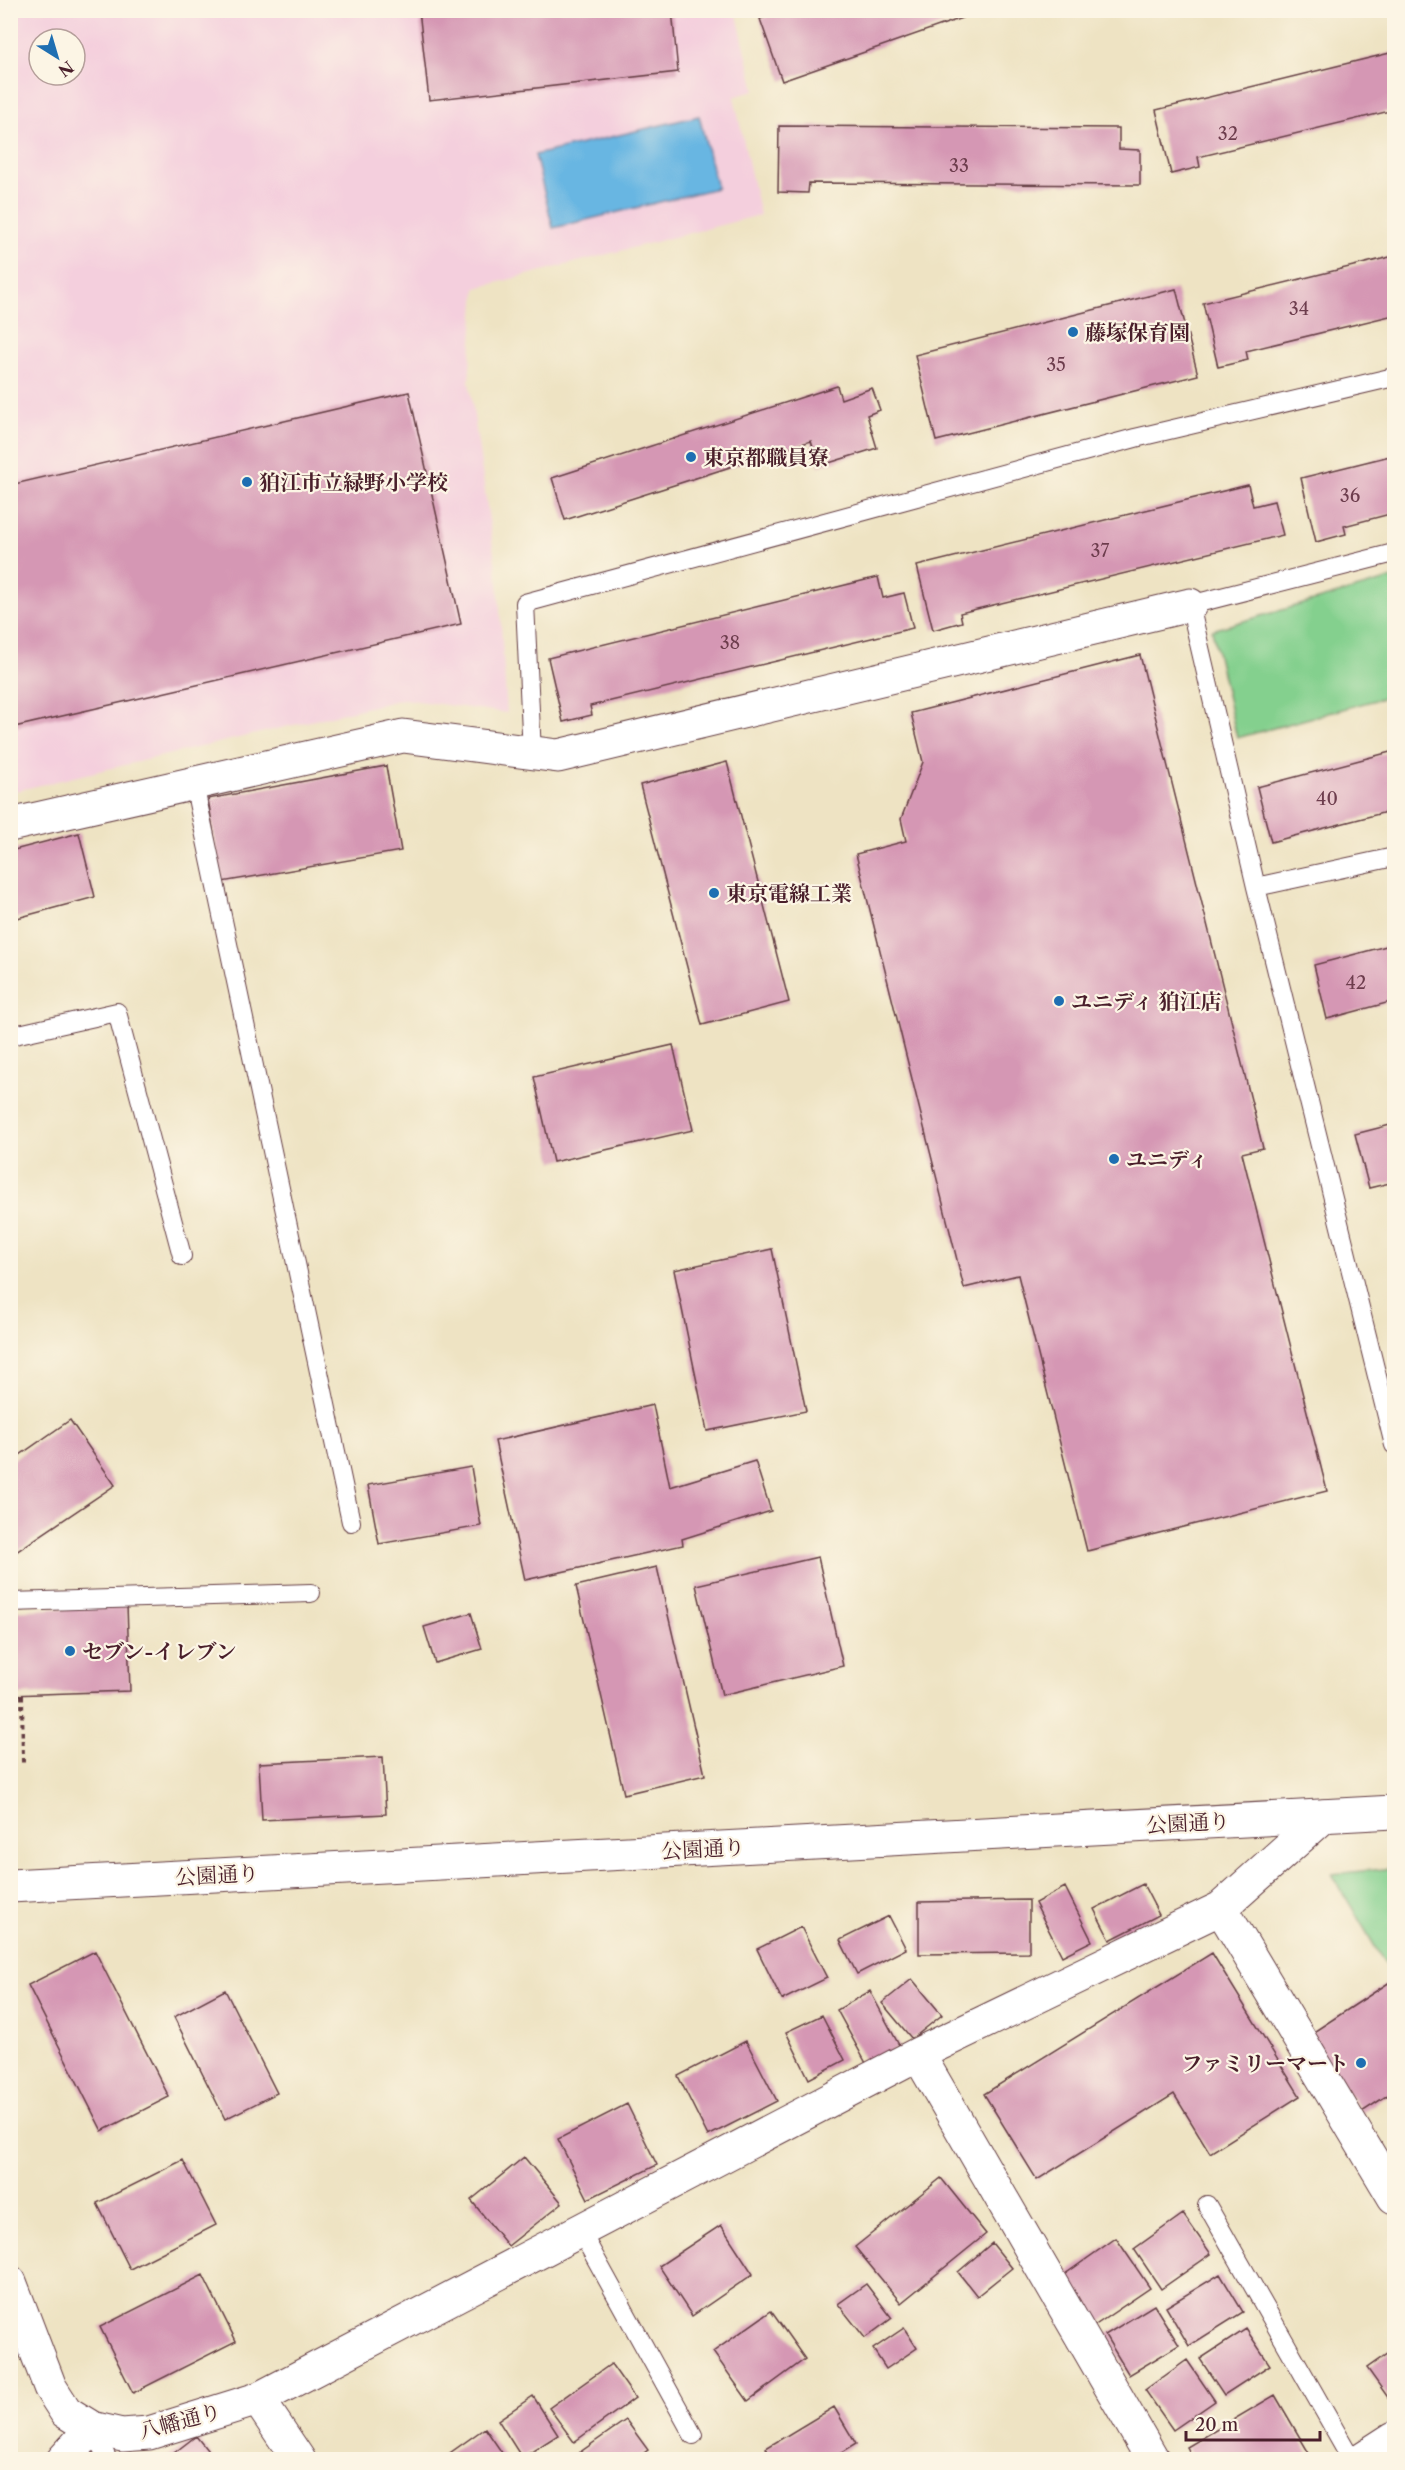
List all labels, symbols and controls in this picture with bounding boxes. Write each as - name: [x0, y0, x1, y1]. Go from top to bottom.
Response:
- north arrow: [27, 27, 87, 87]
- text: N: [54, 57, 78, 81]
- house number: 32: [1218, 123, 1238, 145]
- house number: 33: [949, 155, 969, 177]
- house number: 34: [1289, 298, 1309, 320]
- place label: 藤塚保育園: [1085, 320, 1190, 345]
- marker: 藤塚保育園: [1066, 325, 1080, 339]
- house number: 35: [1046, 354, 1066, 376]
- place label: 東京都職員寮: [703, 445, 829, 470]
- marker: 東京都職員寮: [684, 450, 698, 464]
- place label: 狛江市立緑野小学校: [259, 470, 448, 495]
- marker: 狛江市立緑野小学校: [240, 475, 254, 489]
- house number: 36: [1340, 485, 1360, 507]
- house number: 37: [1091, 540, 1110, 562]
- house number: 38: [720, 632, 740, 654]
- house number: 40: [1316, 788, 1338, 810]
- place label: 東京電線工業: [726, 881, 852, 906]
- marker: 東京電線工業: [707, 886, 721, 900]
- house number: 42: [1346, 972, 1366, 994]
- place label: ユニディ 狛江店: [1071, 989, 1222, 1014]
- marker: ユニディ 狛江店: [1052, 994, 1066, 1008]
- place label: ユニディ: [1126, 1147, 1208, 1172]
- marker: ユニディ: [1107, 1152, 1121, 1166]
- place label: セブン-イレブン: [82, 1639, 237, 1664]
- marker: セブン-イレブン: [63, 1644, 77, 1658]
- street label: 公園通り: [1145, 1808, 1231, 1838]
- street label: 公園通り: [660, 1834, 746, 1864]
- street label: 公園通り: [174, 1860, 260, 1890]
- place label: ファミリーマート: [1181, 2051, 1349, 2076]
- marker: ファミリーマート: [1354, 2056, 1368, 2070]
- street label: 八幡通り: [136, 2398, 224, 2444]
- scale bar: [1186, 2404, 1320, 2442]
- text: 20 m: [1195, 2414, 1239, 2436]

